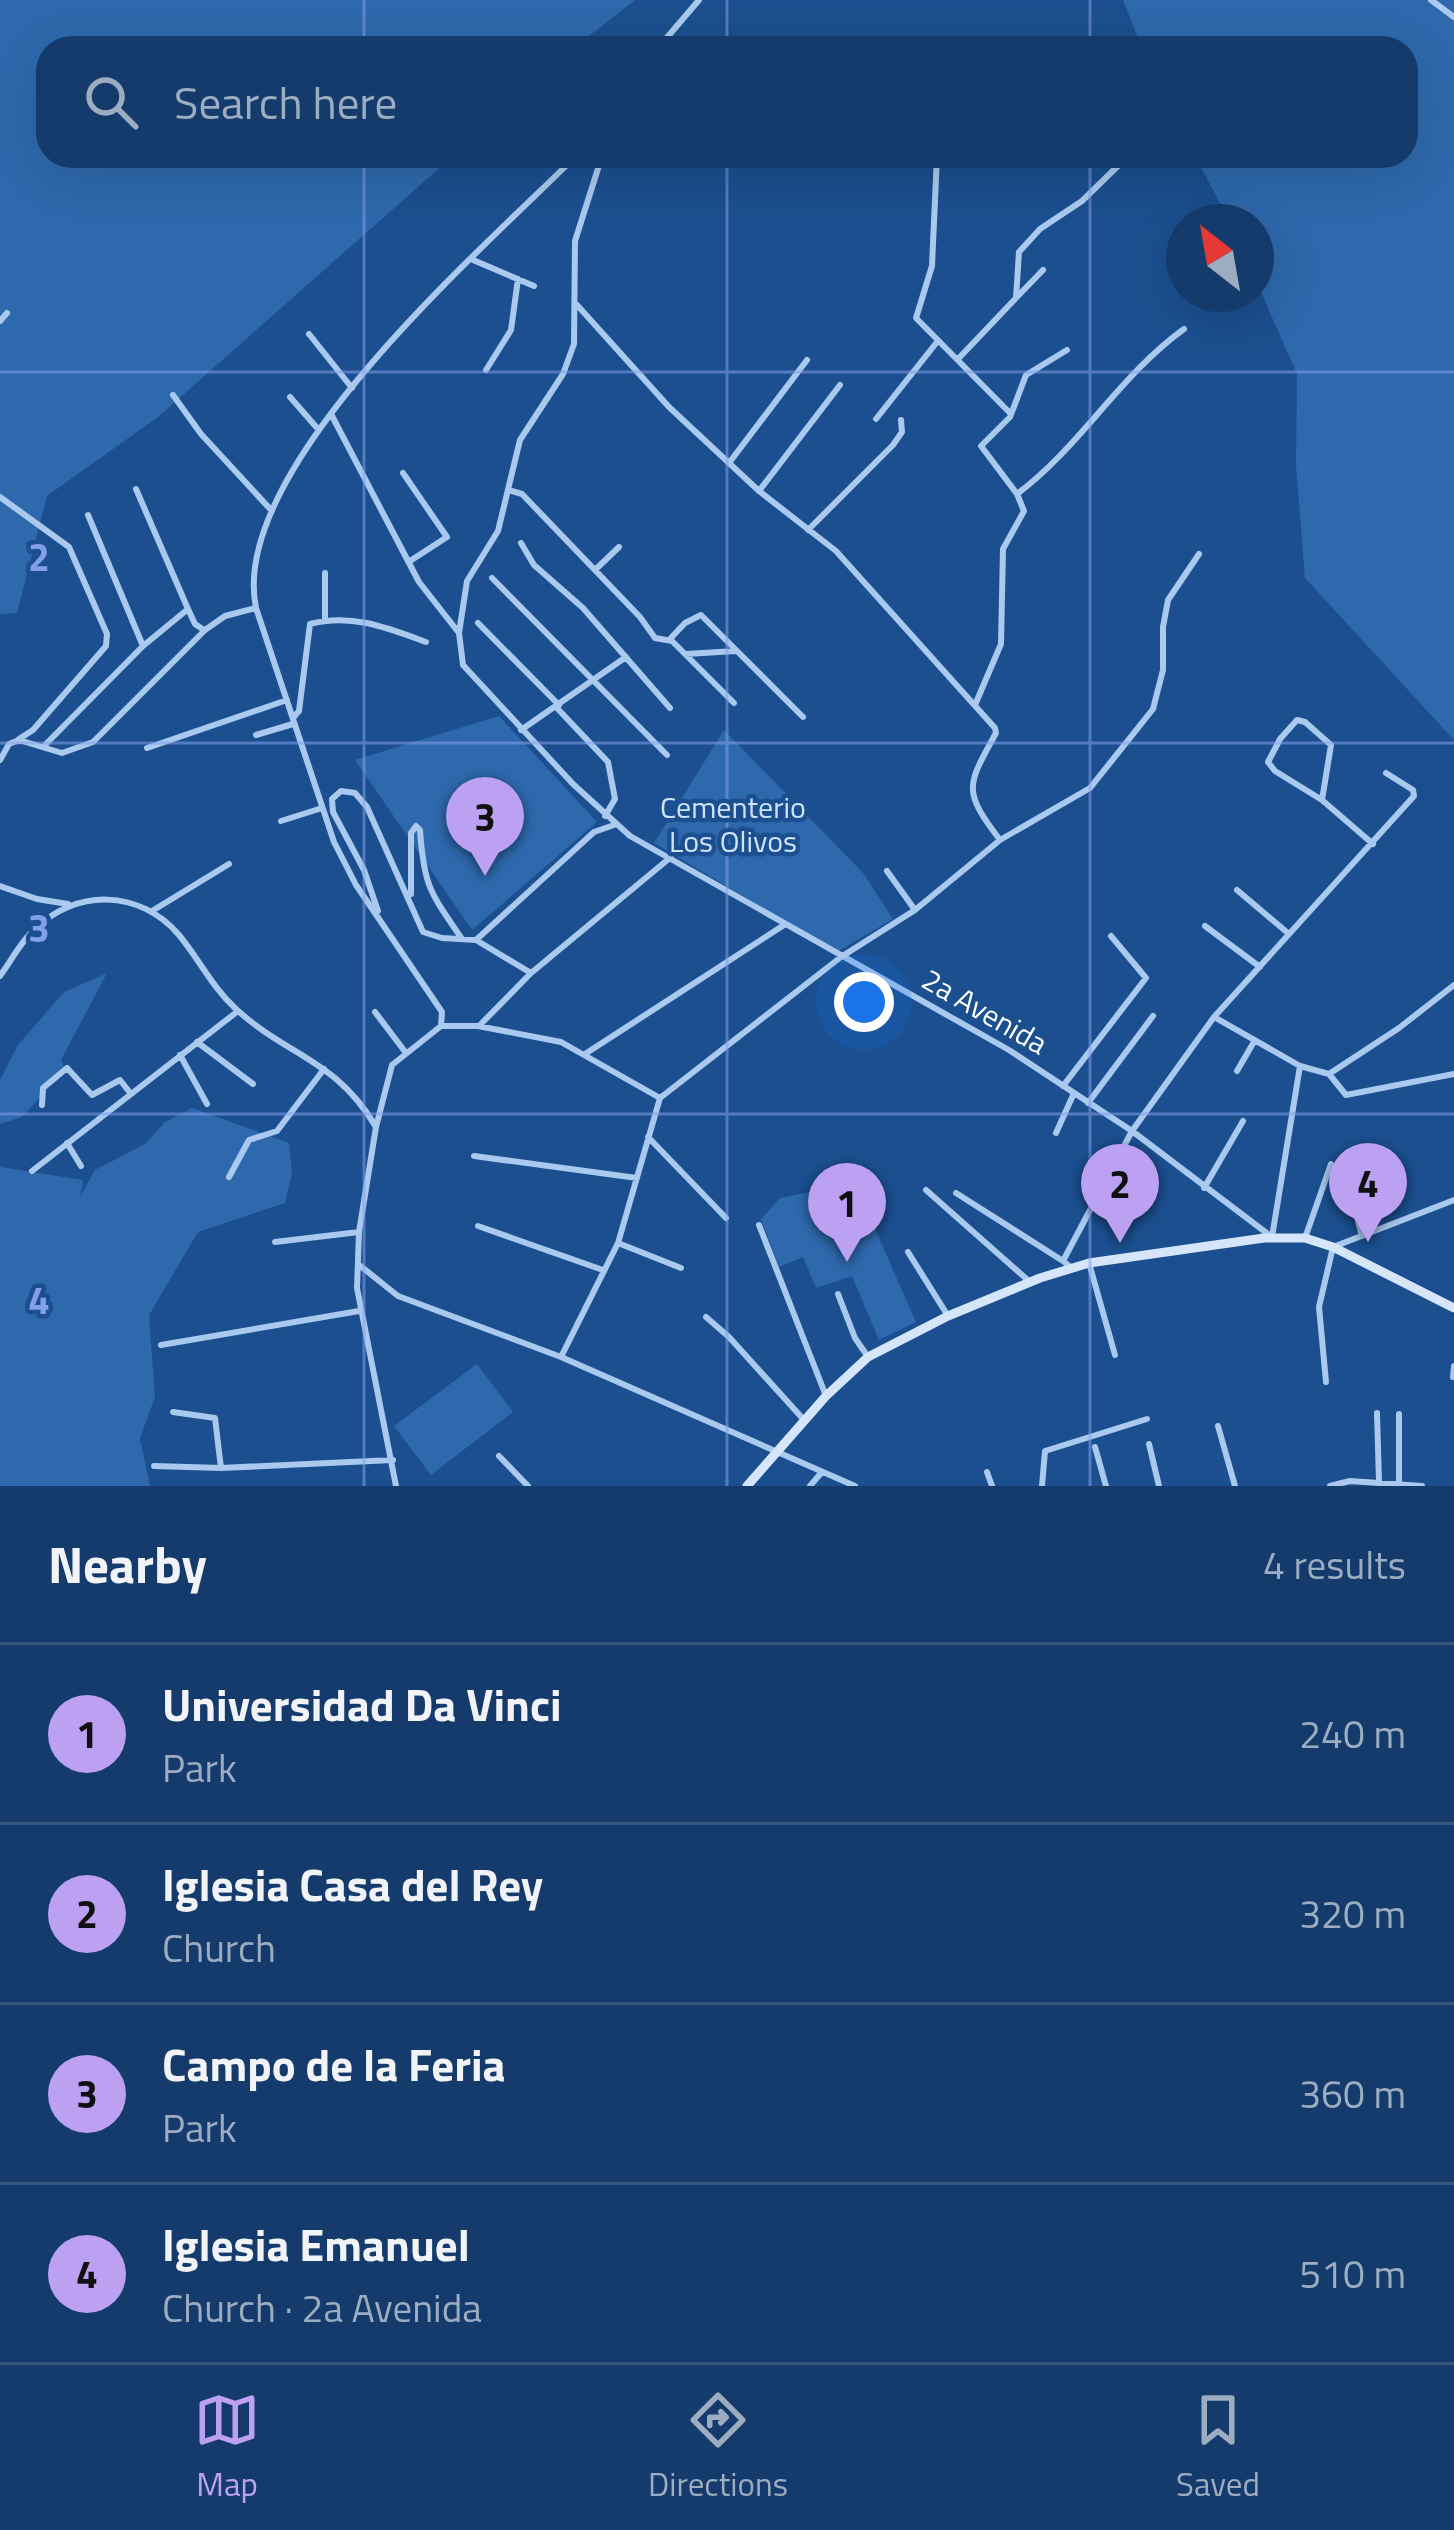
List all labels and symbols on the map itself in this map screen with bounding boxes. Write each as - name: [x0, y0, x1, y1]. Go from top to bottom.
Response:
- north arrow: [1166, 204, 1274, 312]
- text: 2: [28, 527, 50, 586]
- pin: 3: [446, 777, 524, 876]
- park label: Cementerio Los Olivos: [660, 784, 806, 864]
- text: 3: [28, 898, 50, 957]
- street label: 2a Avenida: [913, 956, 1057, 1066]
- your location: [834, 972, 894, 1032]
- pin: 4: [1329, 1143, 1407, 1242]
- pin: 2: [1081, 1144, 1159, 1243]
- pin: 1: [808, 1163, 886, 1262]
- text: 4: [28, 1270, 50, 1329]

